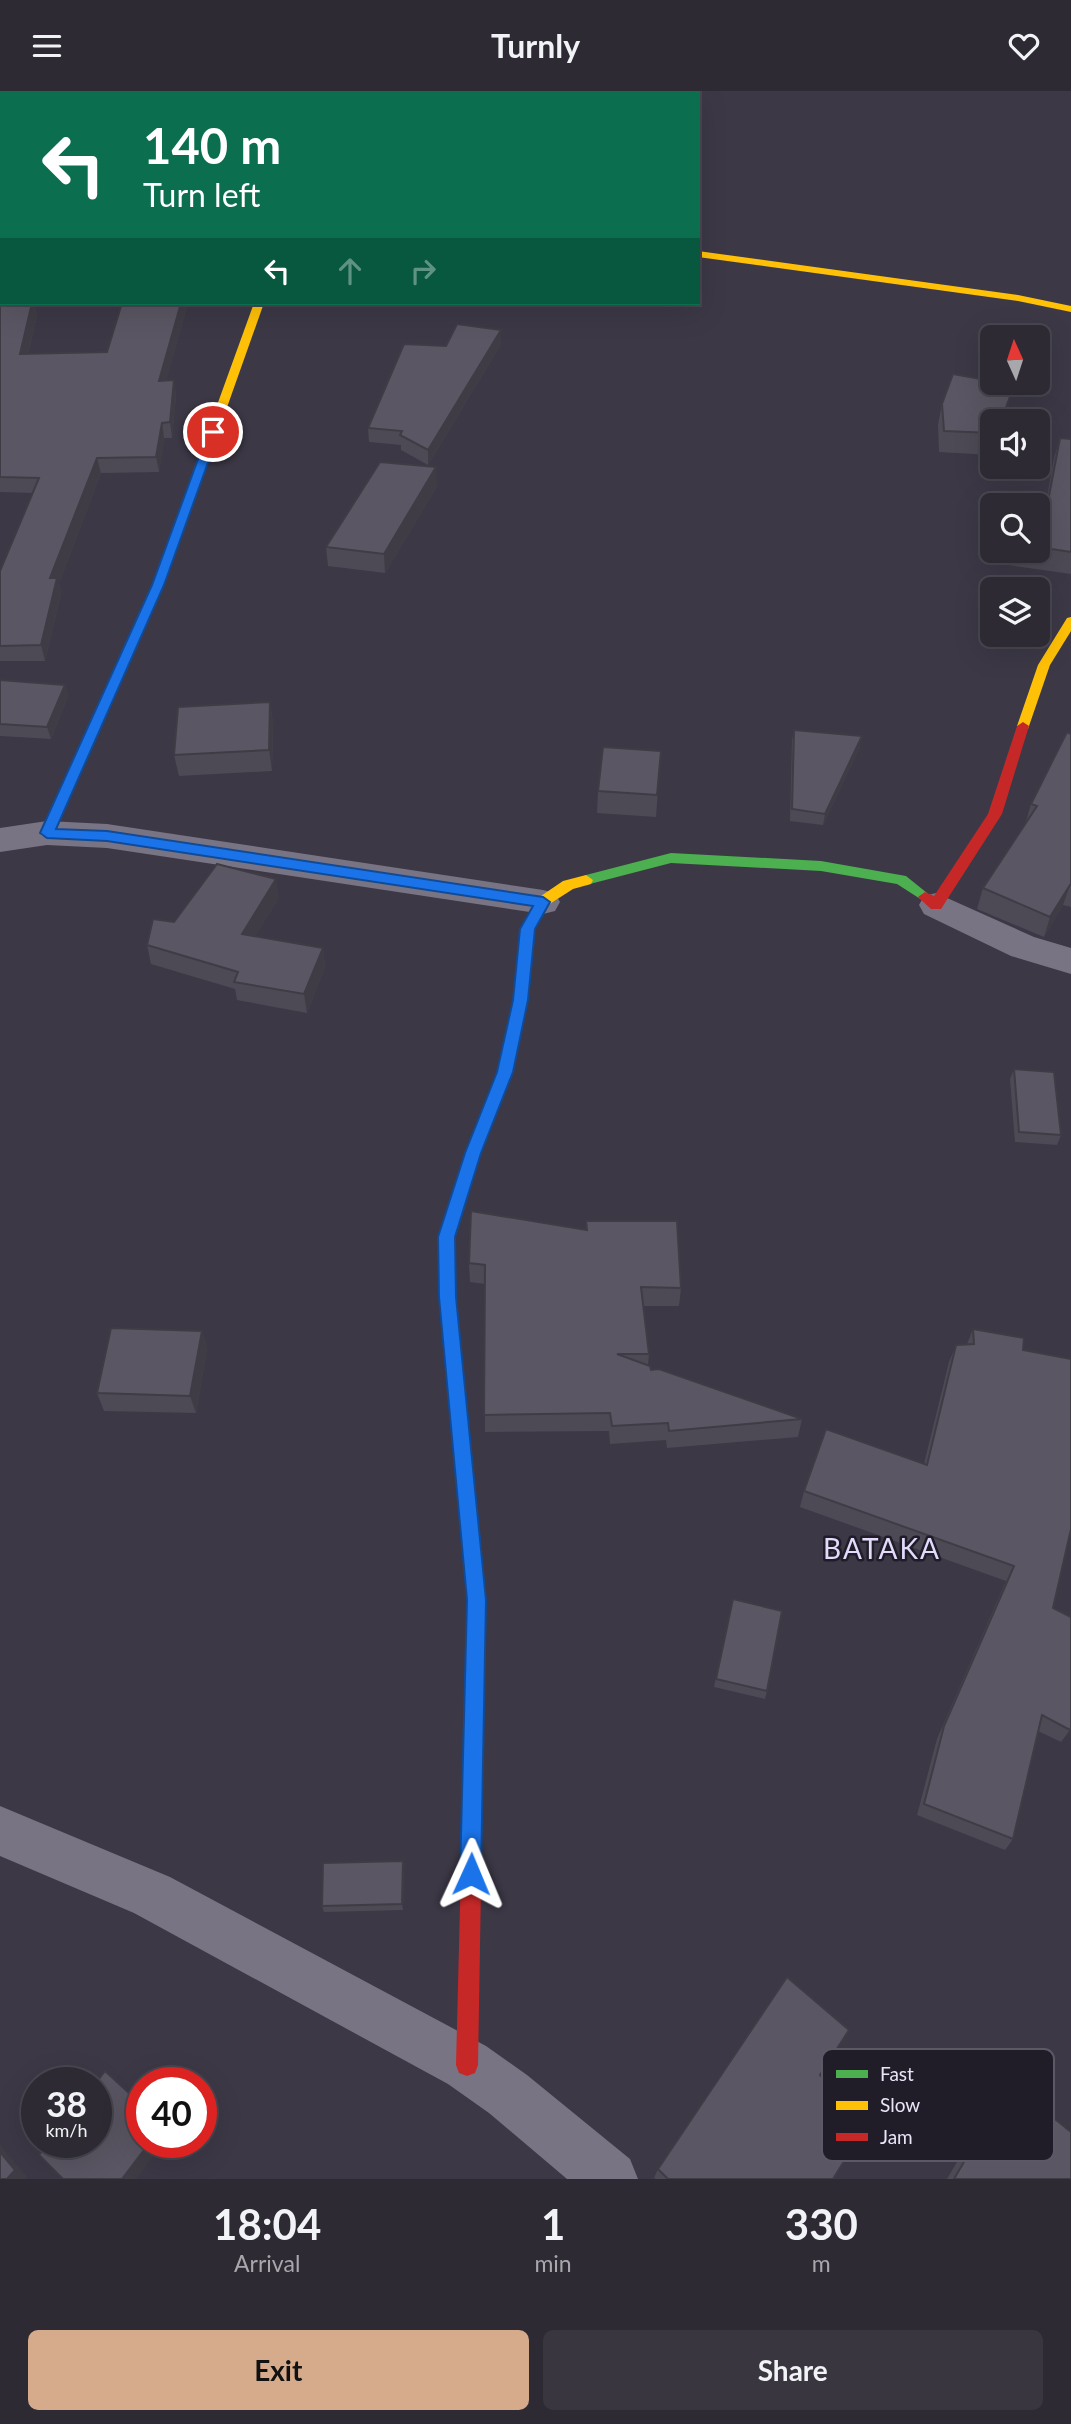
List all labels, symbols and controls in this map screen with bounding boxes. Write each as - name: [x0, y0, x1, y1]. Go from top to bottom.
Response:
- text: Turnly: [491, 26, 580, 65]
- icon: menu: [28, 27, 66, 65]
- icon: heart: [1005, 27, 1043, 65]
- text: 140 m: [143, 116, 281, 174]
- icon: left: [28, 119, 119, 210]
- text: Turn left: [143, 175, 260, 214]
- icon: left: [258, 252, 296, 290]
- icon: ahead: [331, 252, 369, 290]
- icon: right: [404, 252, 442, 290]
- north arrow: [980, 325, 1050, 395]
- map controls: [980, 325, 1050, 647]
- pin: [183, 402, 243, 462]
- button: sound: [980, 409, 1050, 479]
- icon: arrive: [194, 413, 232, 451]
- button: search: [980, 493, 1050, 563]
- button: layers: [980, 577, 1050, 647]
- district label: BATAKA: [823, 1531, 941, 1565]
- position arrow: [434, 1837, 508, 1911]
- legend: [822, 2049, 1054, 2161]
- text: Fast: [880, 2062, 914, 2085]
- speed limit sign: 40: [126, 2067, 217, 2158]
- text: 38: [46, 2082, 87, 2124]
- text: Slow: [880, 2093, 920, 2116]
- text: km/h: [45, 2119, 88, 2141]
- text: Jam: [880, 2125, 913, 2148]
- text: 18:04: [213, 2199, 321, 2249]
- text: 1: [541, 2199, 565, 2249]
- text: 330: [785, 2199, 858, 2249]
- text: Arrival: [234, 2249, 300, 2277]
- text: min: [534, 2249, 572, 2277]
- text: m: [812, 2249, 831, 2277]
- button: Exit: [28, 2330, 529, 2410]
- button: Share: [543, 2330, 1043, 2410]

